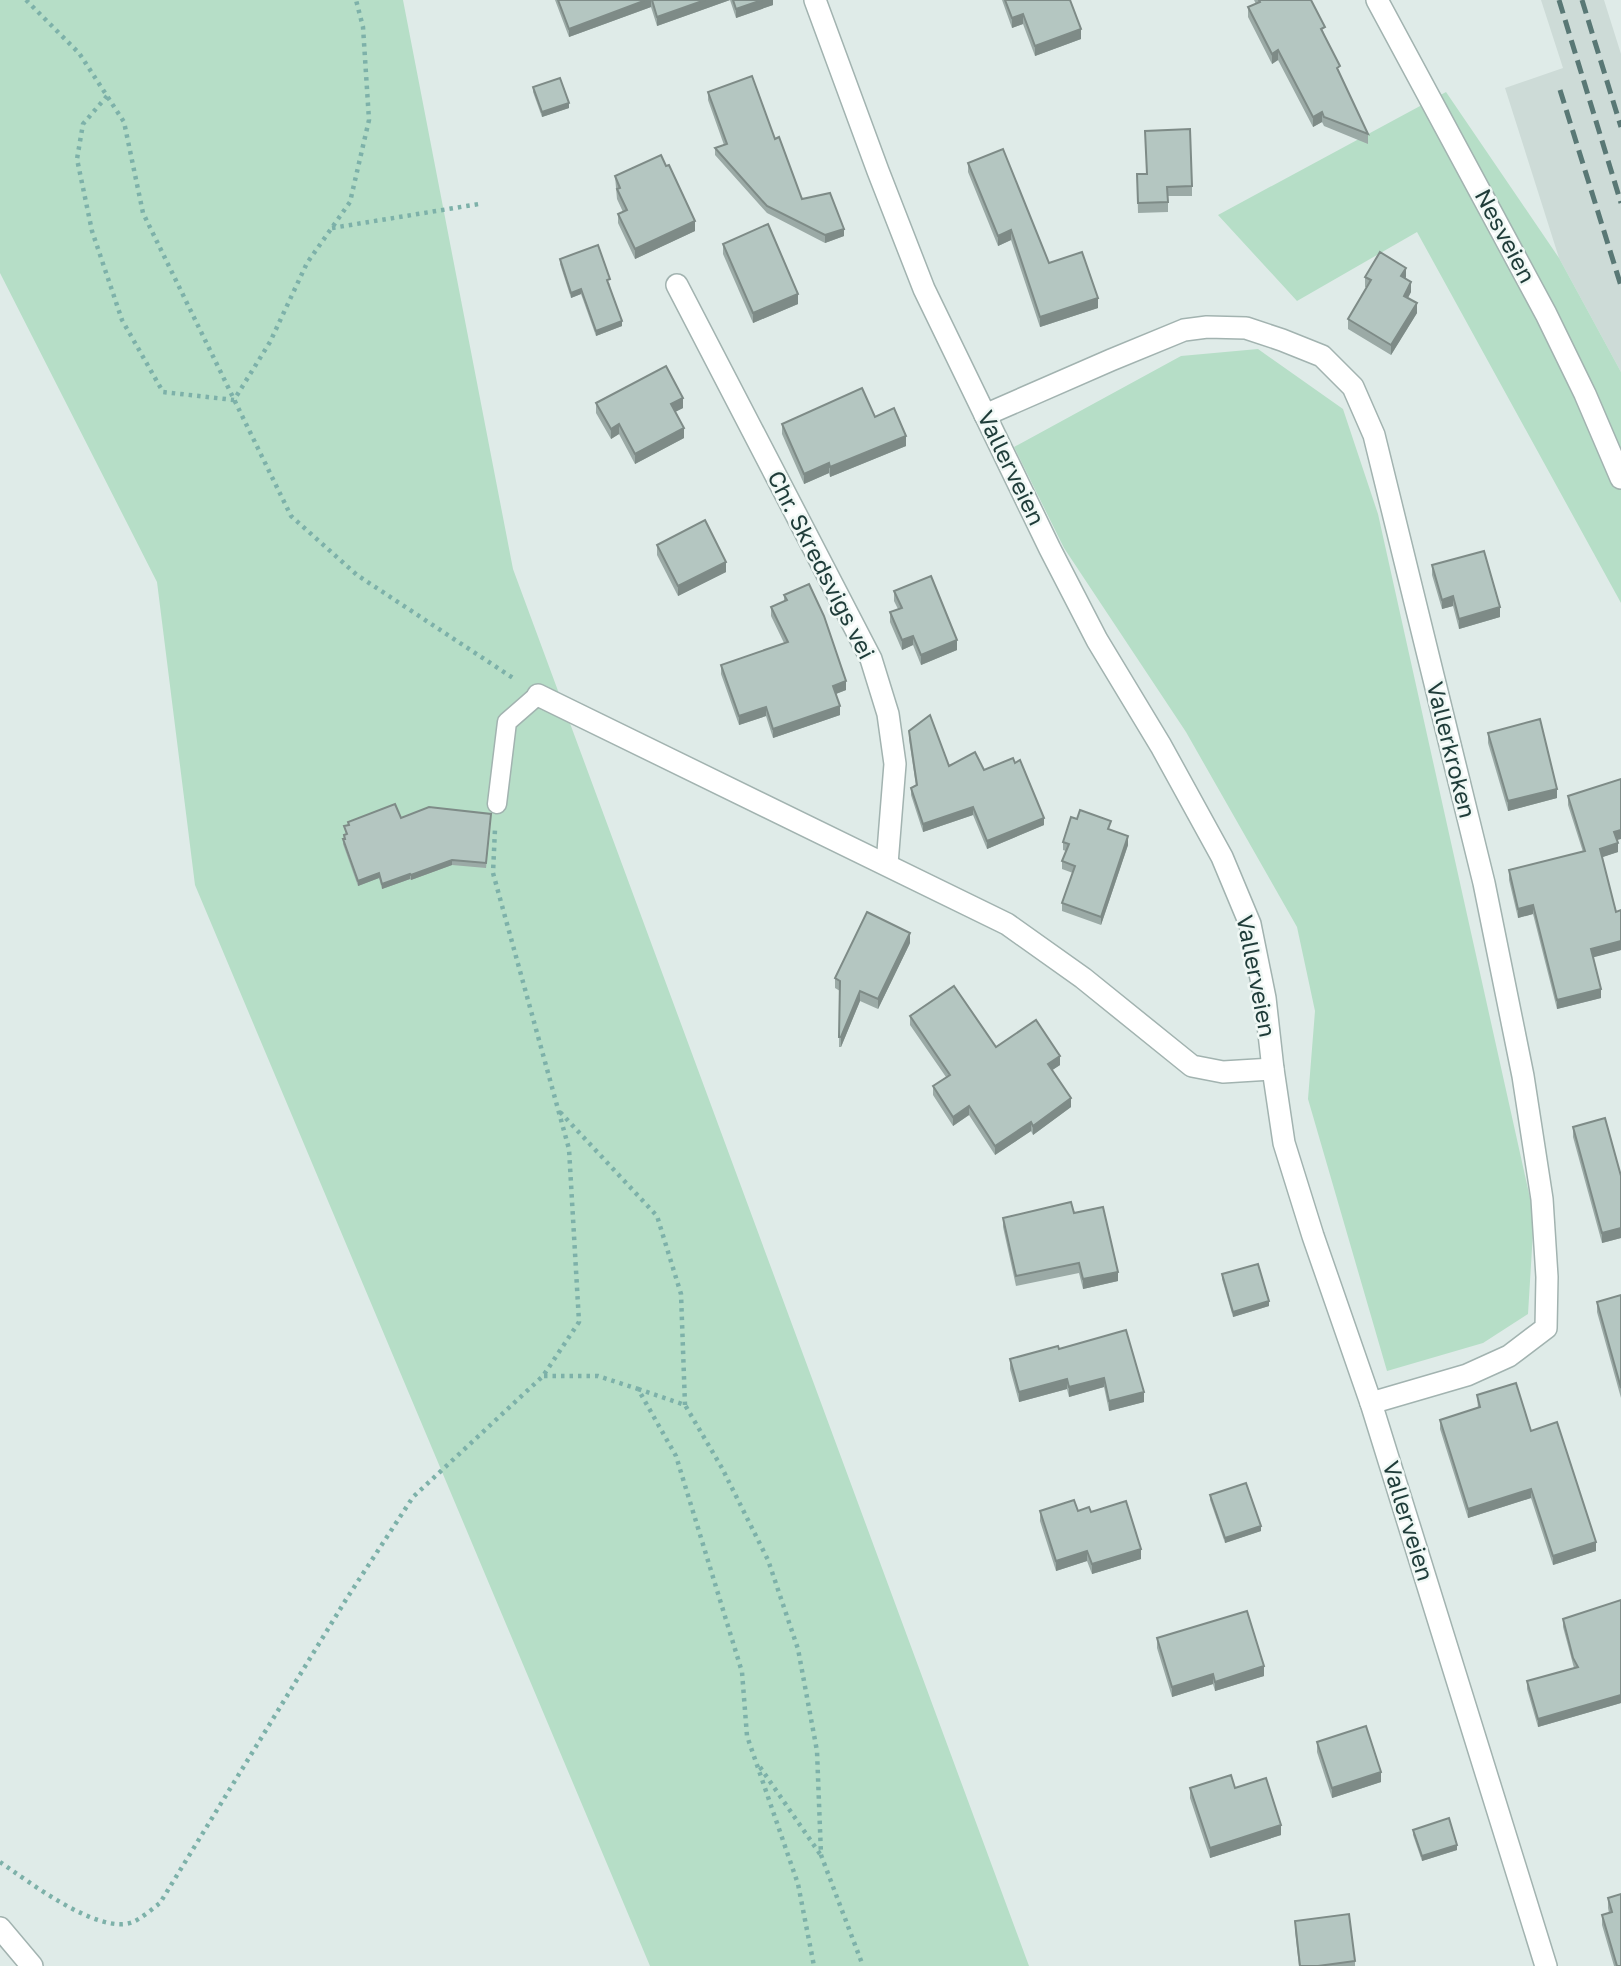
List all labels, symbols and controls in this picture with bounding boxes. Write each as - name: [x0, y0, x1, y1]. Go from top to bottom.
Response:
- street label: Nesveien: [1469, 184, 1542, 287]
- street label: Vallerveien: [972, 406, 1052, 529]
- street label: Chr. Skredsvigs vei: [762, 466, 882, 663]
- street label: Vallerkroken: [1422, 679, 1482, 821]
- street label: Vallerveien: [1231, 912, 1283, 1039]
- street label: Vallerveien: [1377, 1457, 1440, 1584]

